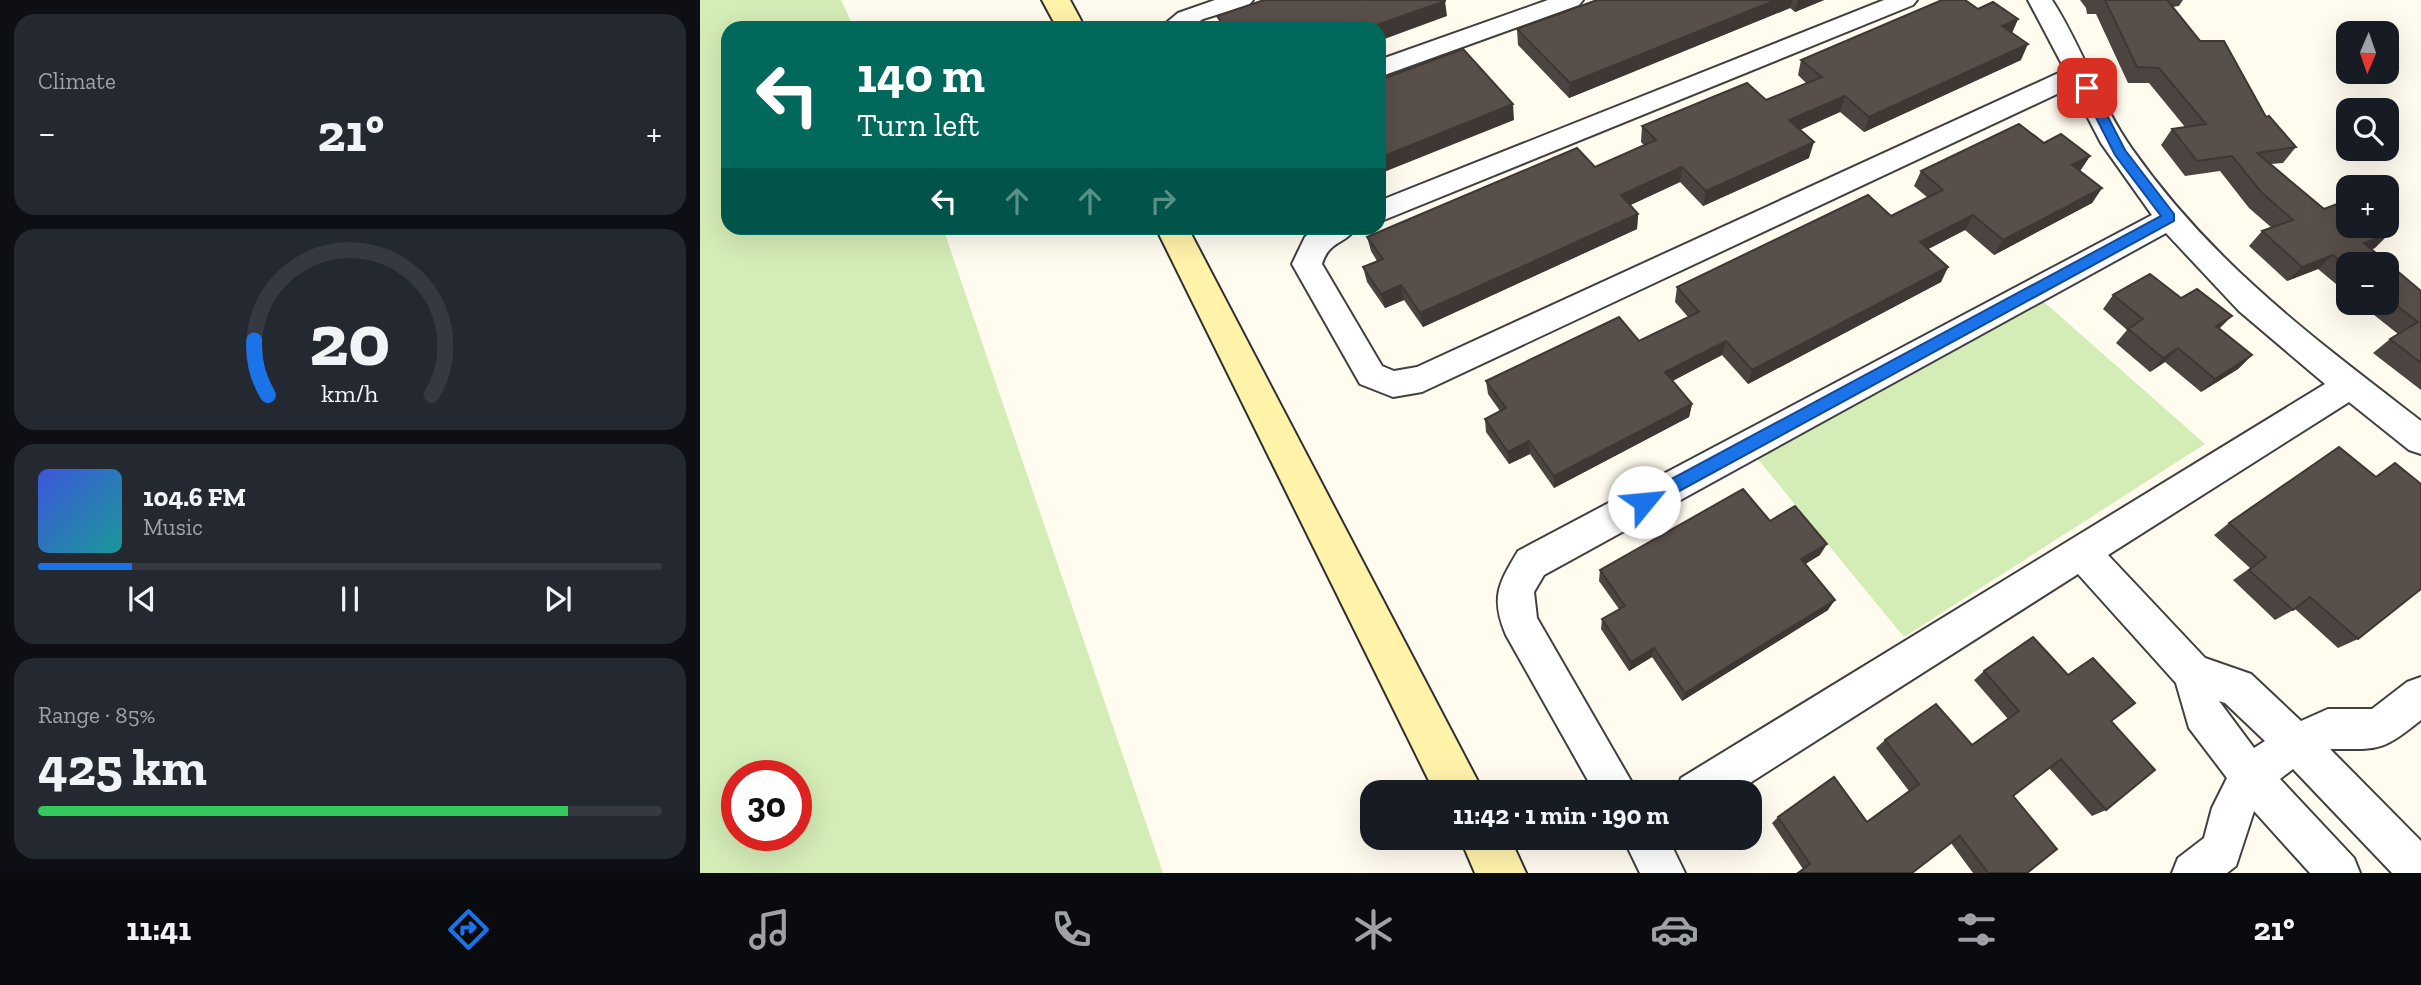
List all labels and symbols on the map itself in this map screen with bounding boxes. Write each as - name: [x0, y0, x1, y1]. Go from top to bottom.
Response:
- north arrow: [2336, 21, 2399, 84]
- pin: [2057, 58, 2117, 118]
- position arrow: [1607, 465, 1681, 539]
- speed limit sign: 30: [721, 760, 812, 851]

